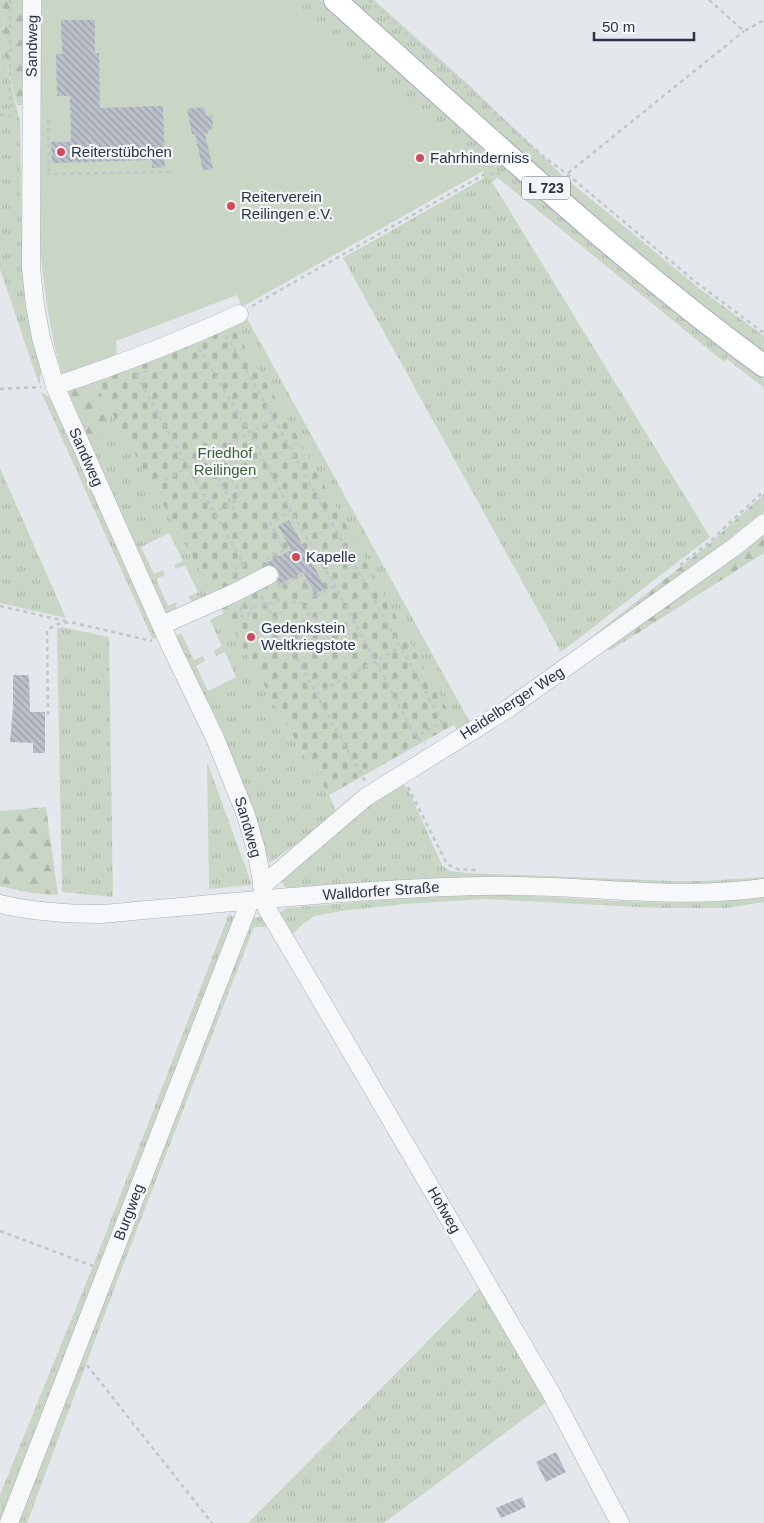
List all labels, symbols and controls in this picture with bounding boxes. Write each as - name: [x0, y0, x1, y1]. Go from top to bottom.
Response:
- scale bar: [594, 10, 694, 42]
- street label: Sandweg: [22, 15, 41, 77]
- text: 50 m: [602, 18, 635, 35]
- place label: Reiterstübchen: [71, 143, 172, 160]
- marker: Reiterstübchen: [55, 146, 67, 158]
- place label: Fahrhinderniss: [430, 149, 529, 166]
- marker: Fahrhinderniss: [414, 152, 426, 164]
- road number: L 723: [522, 177, 570, 200]
- place label: Reiterverein Reilingen e.V.: [241, 188, 333, 222]
- marker: Reiterverein Reilingen e.V.: [225, 200, 237, 212]
- street label: Sandweg: [66, 425, 107, 489]
- park label: Friedhof Reilingen: [194, 444, 256, 478]
- place label: Kapelle: [306, 548, 356, 565]
- marker: Kapelle: [290, 551, 302, 563]
- place label: Gedenkstein Weltkriegstote: [261, 619, 356, 653]
- marker: Gedenkstein Weltkriegstote: [245, 631, 257, 643]
- street label: Heidelberger Weg: [457, 663, 567, 743]
- street label: Sandweg: [232, 794, 265, 859]
- street label: Walldorfer Straße: [322, 878, 440, 903]
- street label: Burgweg: [110, 1181, 147, 1243]
- street label: Hofweg: [424, 1183, 465, 1236]

